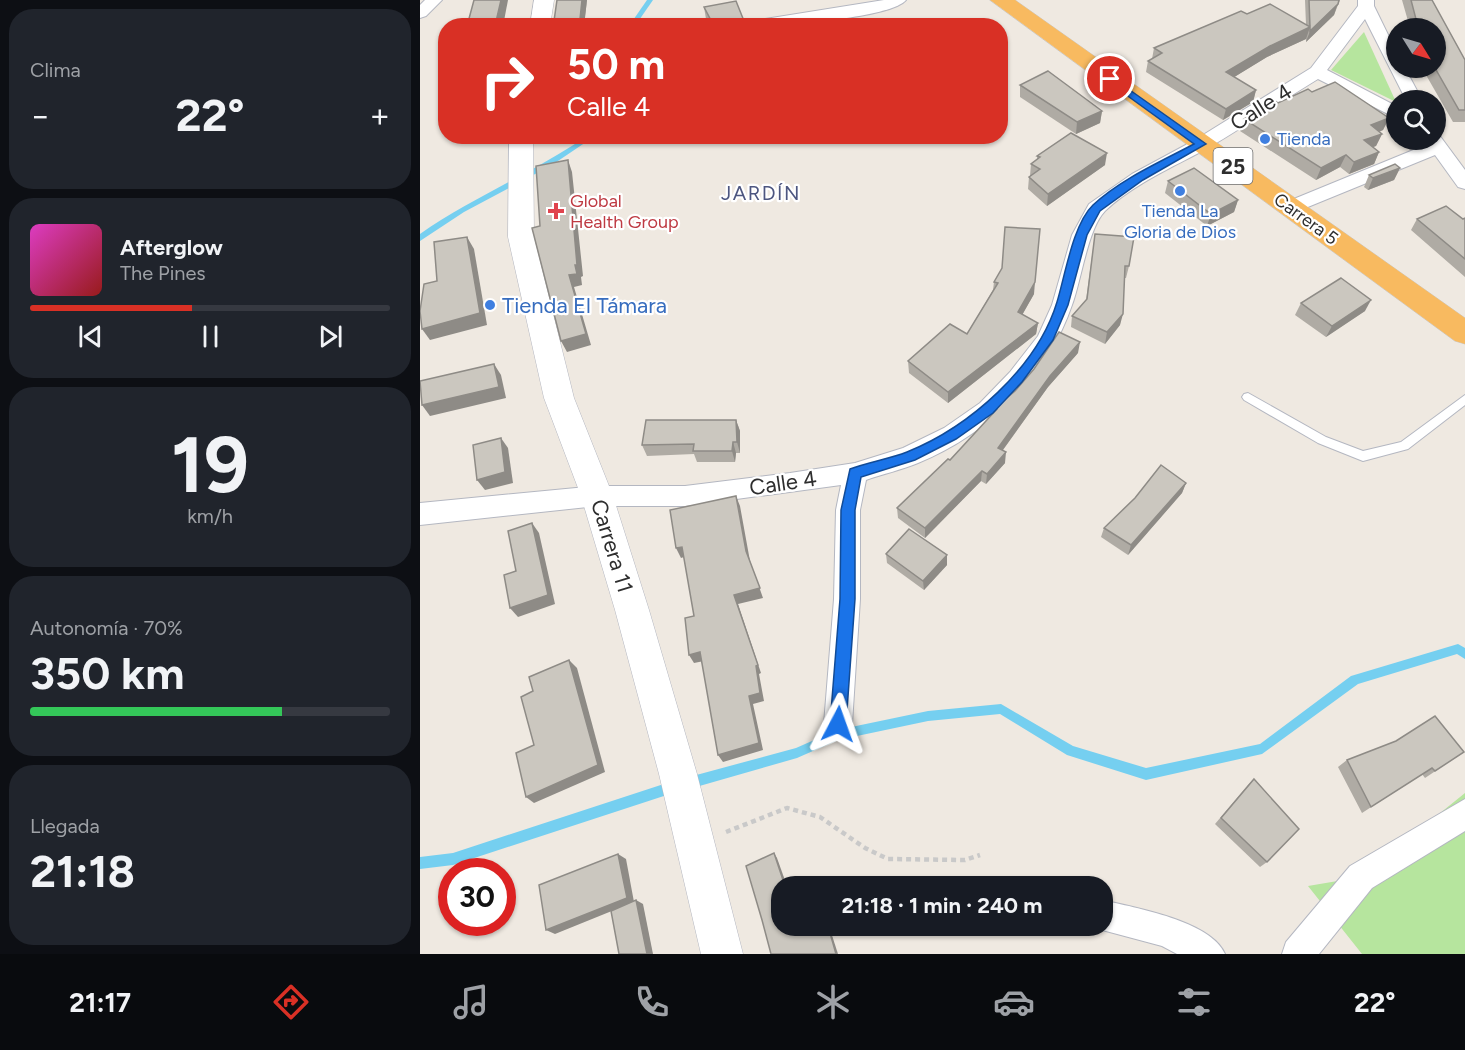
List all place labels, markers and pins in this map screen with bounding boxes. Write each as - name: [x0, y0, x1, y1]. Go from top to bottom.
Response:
- pin: [1084, 53, 1135, 104]
- place label: Tienda: [1277, 128, 1331, 150]
- marker: Tienda: [1258, 132, 1272, 146]
- marker: Tienda La Gloria de Dios: [1173, 184, 1187, 198]
- place label: Global Health Group: [570, 190, 679, 233]
- place label: Tienda La Gloria de Dios: [1124, 200, 1236, 243]
- marker: Global Health Group: [547, 202, 565, 220]
- place label: Tienda El Támara: [502, 292, 667, 319]
- marker: Tienda El Támara: [483, 298, 497, 312]

